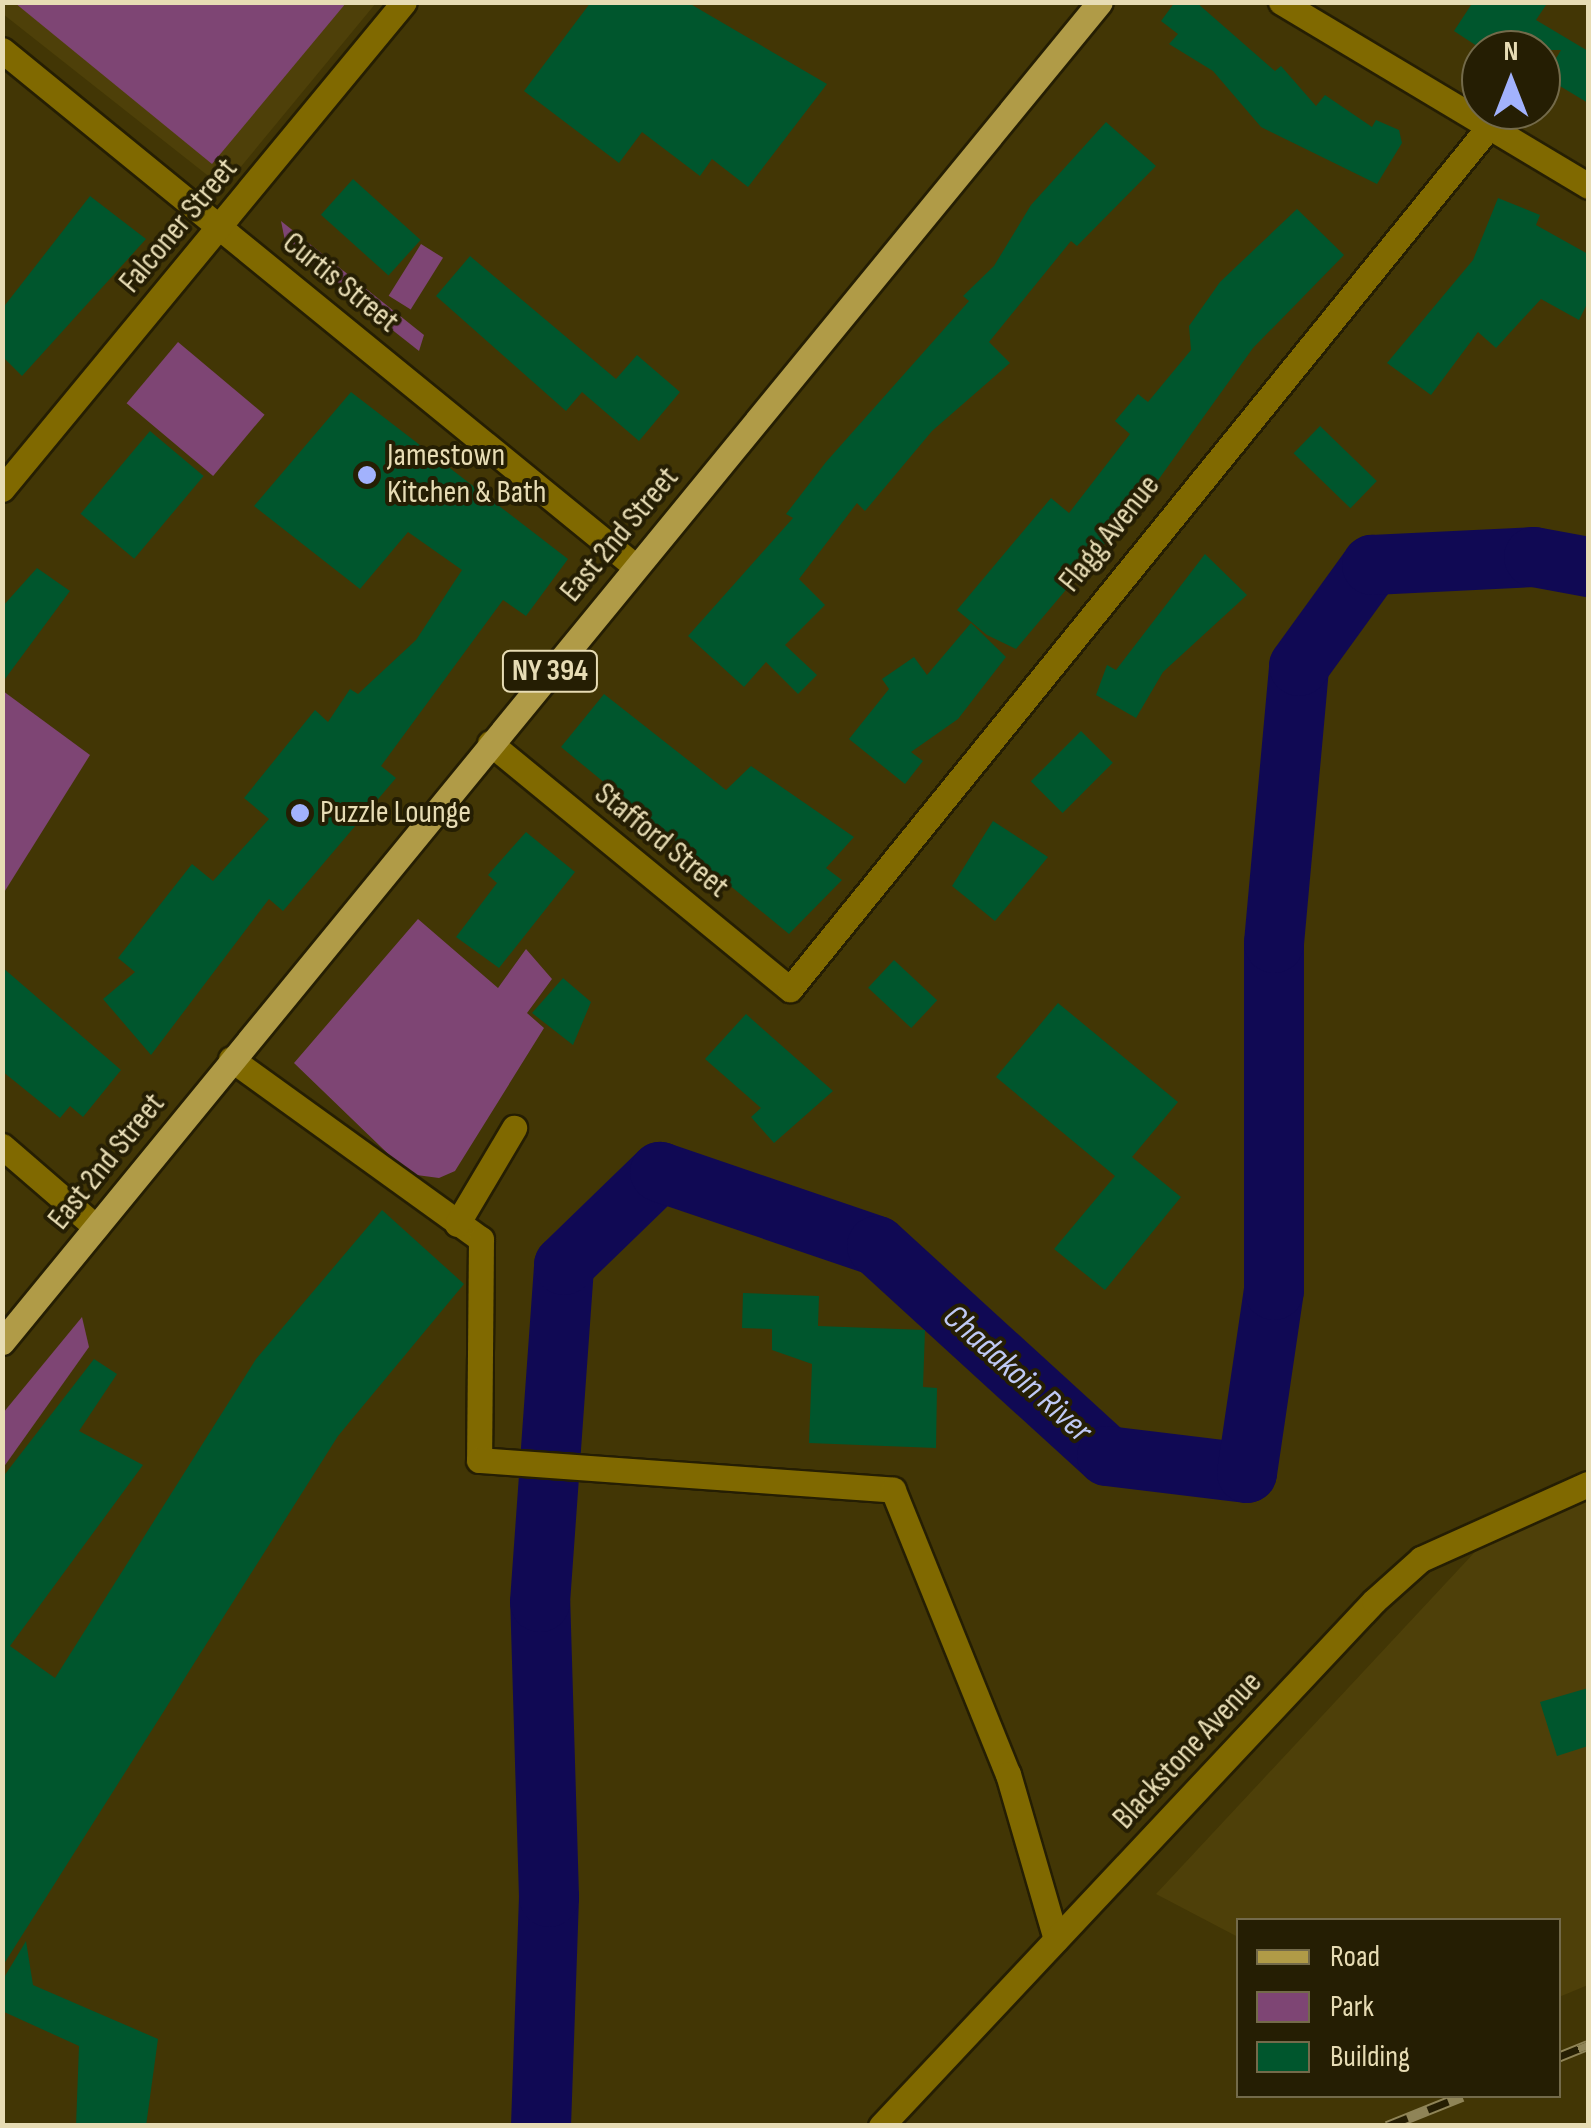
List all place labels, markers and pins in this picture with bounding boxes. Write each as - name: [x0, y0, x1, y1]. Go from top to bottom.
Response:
- place label: Jamestown Kitchen & Bath: [387, 438, 547, 513]
- marker: Jamestown Kitchen & Bath: [356, 464, 378, 486]
- place label: Puzzle Lounge: [320, 794, 471, 832]
- marker: Puzzle Lounge: [289, 802, 311, 824]

